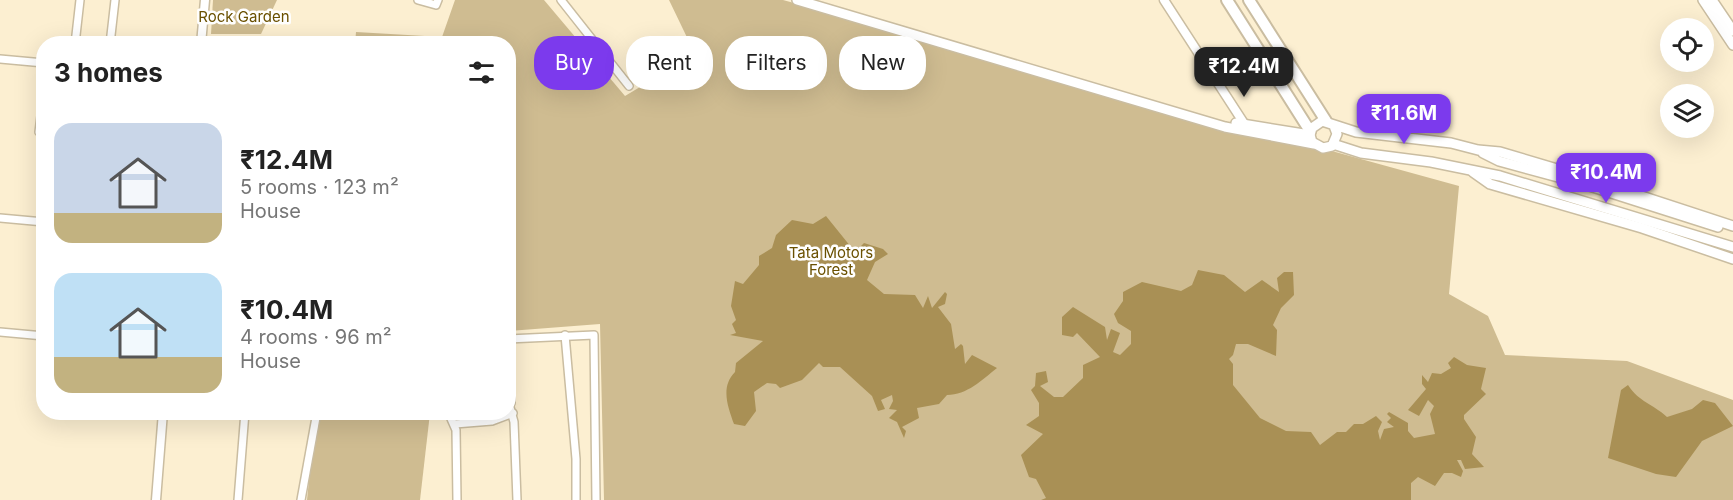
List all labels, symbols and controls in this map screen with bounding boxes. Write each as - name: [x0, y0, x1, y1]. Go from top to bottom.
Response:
- park label: Rock Garden: [198, 7, 290, 26]
- map controls: [1660, 18, 1714, 138]
- button: locate: [1660, 18, 1714, 72]
- chip: Buy: [534, 36, 614, 90]
- chip: Rent: [626, 36, 713, 90]
- chip: Filters: [725, 36, 827, 90]
- chip: New: [839, 36, 926, 90]
- pin: ₹12.4M: [1195, 47, 1293, 98]
- text: ₹12.4M: [1208, 54, 1280, 78]
- icon: filters: [465, 56, 498, 89]
- text: 3 homes: [54, 57, 163, 88]
- button: layers: [1660, 84, 1714, 138]
- pin: ₹11.6M: [1355, 94, 1453, 145]
- text: ₹11.6M: [1371, 101, 1437, 125]
- text: ₹12.4M: [240, 144, 333, 175]
- icon: home: [102, 147, 174, 219]
- pin: ₹10.4M: [1557, 153, 1655, 204]
- text: ₹10.4M: [1570, 160, 1642, 184]
- text: 5 rooms · 123 m²: [240, 175, 399, 199]
- text: House: [240, 199, 301, 223]
- park label: Tata Motors Forest: [789, 243, 873, 279]
- text: ₹10.4M: [240, 294, 333, 325]
- icon: home: [102, 297, 174, 369]
- text: 4 rooms · 96 m²: [240, 325, 392, 349]
- text: House: [240, 349, 301, 373]

